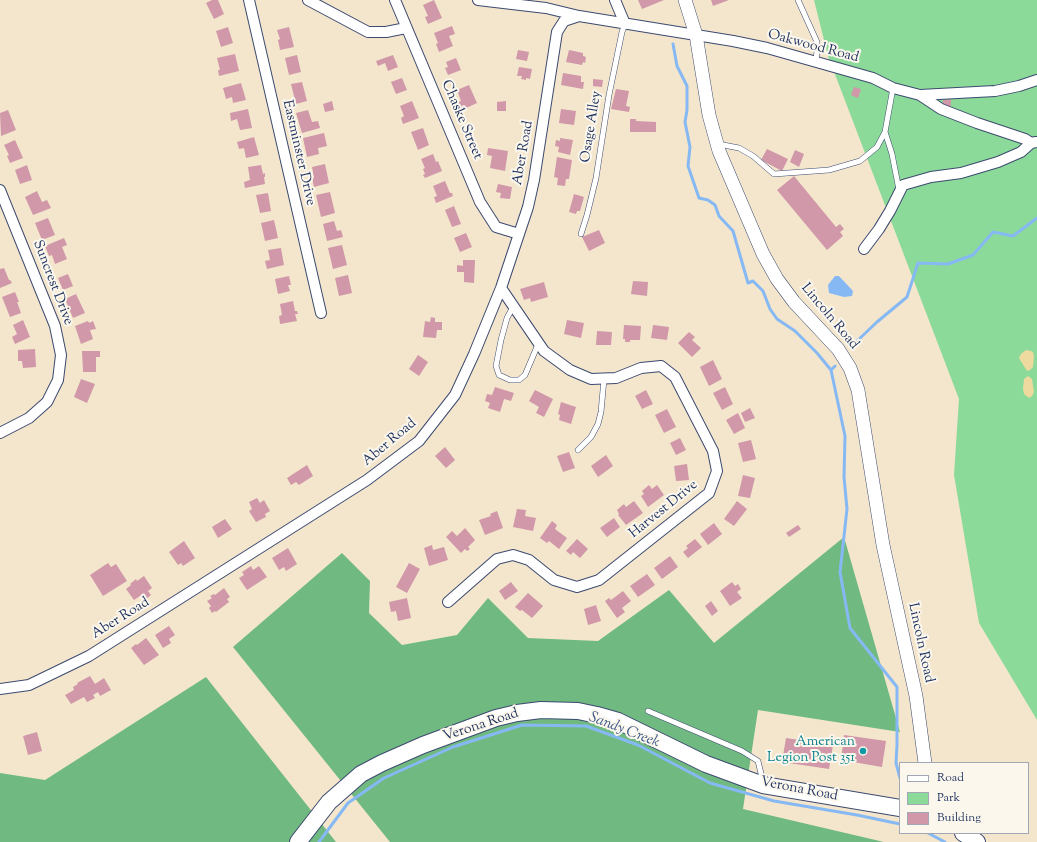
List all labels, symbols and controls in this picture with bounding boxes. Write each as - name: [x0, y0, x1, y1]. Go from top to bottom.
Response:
- street label: Oakwood Road: [766, 27, 860, 67]
- street label: Chaske Street: [437, 78, 485, 162]
- street label: Osage Alley: [578, 90, 606, 164]
- street label: Eastminster Drive: [278, 99, 318, 207]
- street label: Aber Road: [510, 119, 538, 187]
- street label: Suncrest Drive: [28, 238, 76, 328]
- street label: Lincoln Road: [796, 281, 862, 353]
- street label: Aber Road: [360, 416, 420, 470]
- street label: Harvest Drive: [626, 477, 702, 543]
- street label: Aber Road: [89, 595, 153, 643]
- street label: Lincoln Road: [903, 602, 937, 684]
- street label: Verona Road: [441, 706, 521, 746]
- water label: Sandy Creek: [586, 709, 662, 753]
- place label: American Legion Post 351: [767, 735, 855, 768]
- marker: American Legion Post 351: [858, 746, 868, 756]
- legend: [899, 762, 1029, 834]
- text: Road: [937, 769, 964, 787]
- street label: Verona Road: [759, 774, 839, 806]
- text: Park: [937, 789, 960, 807]
- text: Building: [937, 809, 981, 827]

